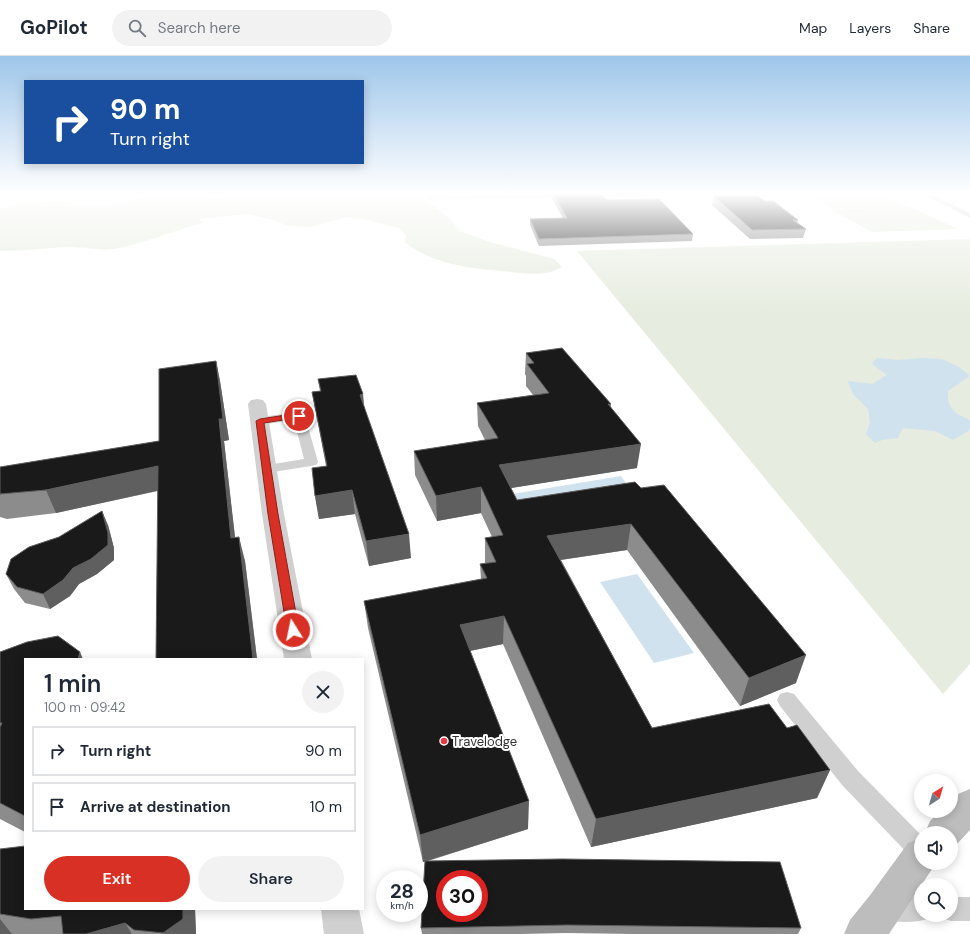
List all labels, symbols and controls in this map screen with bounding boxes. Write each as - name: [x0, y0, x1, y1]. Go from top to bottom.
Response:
- search box: [112, 10, 392, 46]
- text: GoPilot: [20, 15, 88, 40]
- icon: search: [126, 17, 148, 39]
- text: Search here: [158, 18, 241, 38]
- text: Map: [799, 19, 827, 37]
- text: Layers: [849, 19, 891, 37]
- text: Share: [913, 19, 950, 37]
- text: 90 m: [110, 91, 180, 128]
- icon: right: [44, 96, 96, 148]
- text: Turn right: [110, 127, 190, 151]
- pin: [282, 399, 316, 433]
- icon: arrive: [288, 405, 310, 427]
- position arrow: [272, 609, 314, 651]
- text: 1 min: [44, 668, 101, 699]
- button: close: [302, 671, 344, 713]
- text: 100 m · 09:42: [44, 699, 125, 716]
- place label: Travelodge: [452, 733, 517, 750]
- marker: Travelodge: [439, 736, 449, 746]
- icon: right: [46, 740, 68, 762]
- text: Turn right: [80, 741, 151, 761]
- text: 90 m: [305, 741, 342, 761]
- north arrow: [914, 774, 958, 818]
- map controls: [914, 774, 958, 922]
- icon: arrive: [46, 796, 68, 818]
- text: Arrive at destination: [80, 797, 231, 817]
- text: 10 m: [310, 797, 342, 817]
- button: sound: [914, 826, 958, 870]
- button: Exit: [44, 856, 190, 902]
- button: Share: [198, 856, 344, 902]
- speed limit sign: 30: [436, 870, 488, 922]
- text: 28: [390, 878, 414, 904]
- button: search: [914, 878, 958, 922]
- text: km/h: [390, 899, 414, 912]

